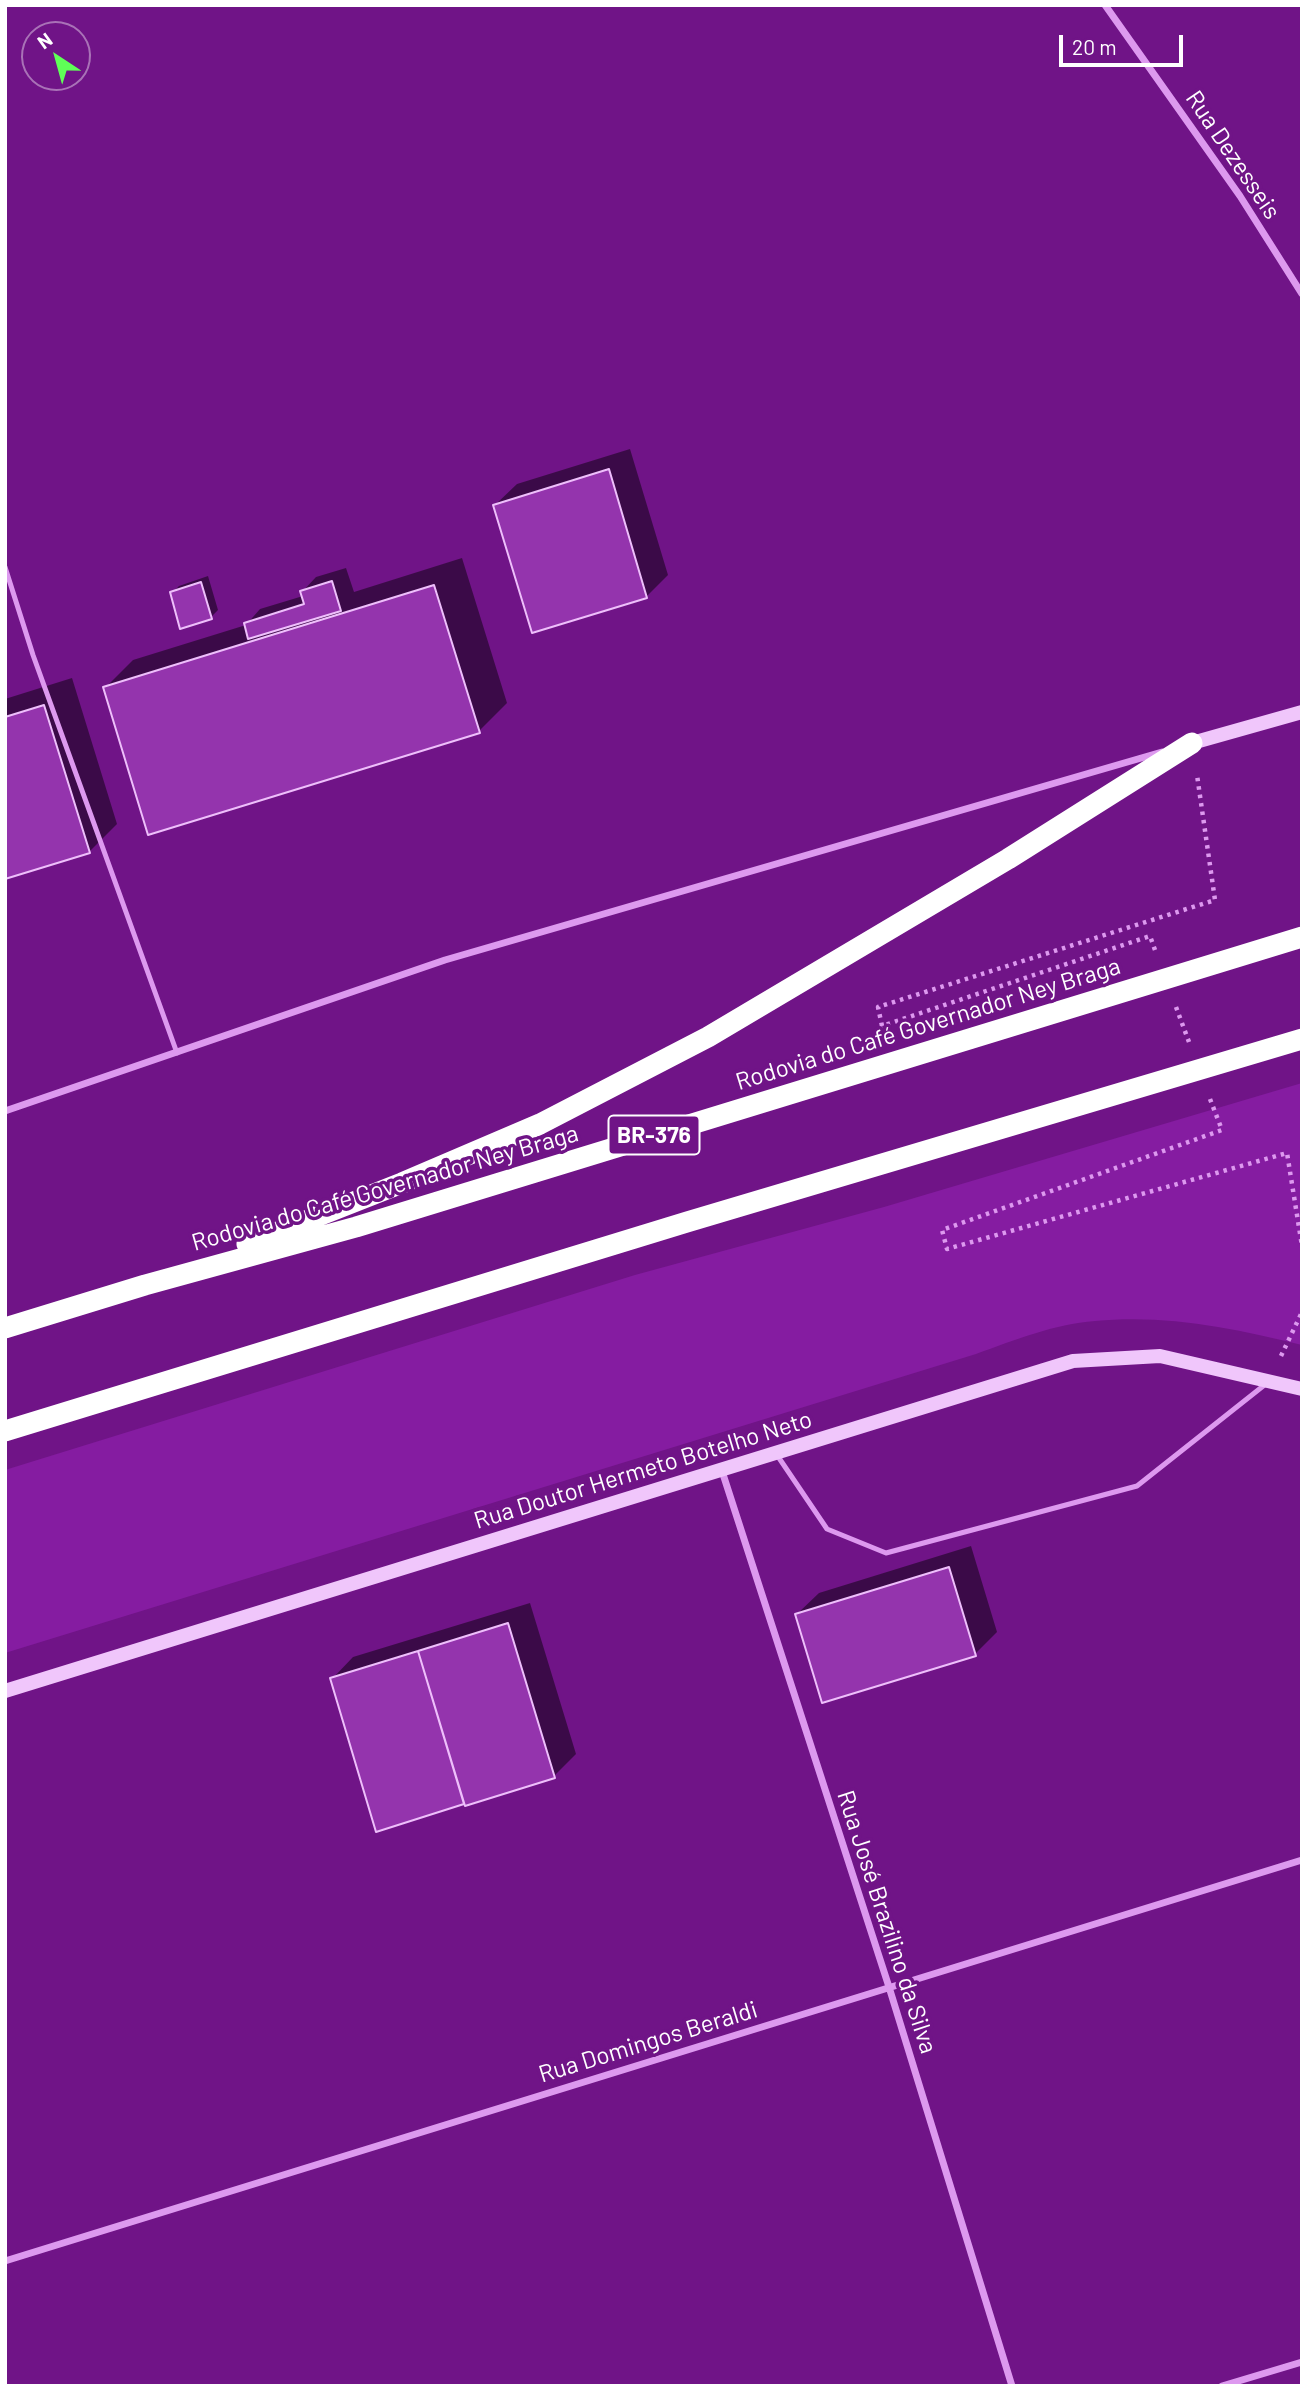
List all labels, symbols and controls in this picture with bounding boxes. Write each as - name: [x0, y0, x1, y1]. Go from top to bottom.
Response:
- north arrow: [21, 21, 91, 91]
- scale bar: [1062, 21, 1186, 65]
- text: N: [33, 27, 56, 53]
- text: 20 m: [1072, 34, 1117, 59]
- street label: Rua Dezesseis: [1179, 85, 1287, 225]
- street label: Rodovia do Café Governador Ney Braga: [732, 952, 1124, 1096]
- road number: BR-376: [608, 1116, 700, 1154]
- street label: Rodovia do Café Governador Ney Braga: [188, 1119, 582, 1257]
- street label: Rua Doutor Hermeto Botelho Neto: [471, 1405, 815, 1535]
- street label: Rua José Brazilino da Silva: [831, 1787, 943, 2057]
- street label: Rua Domingos Beraldi: [535, 1995, 761, 2089]

